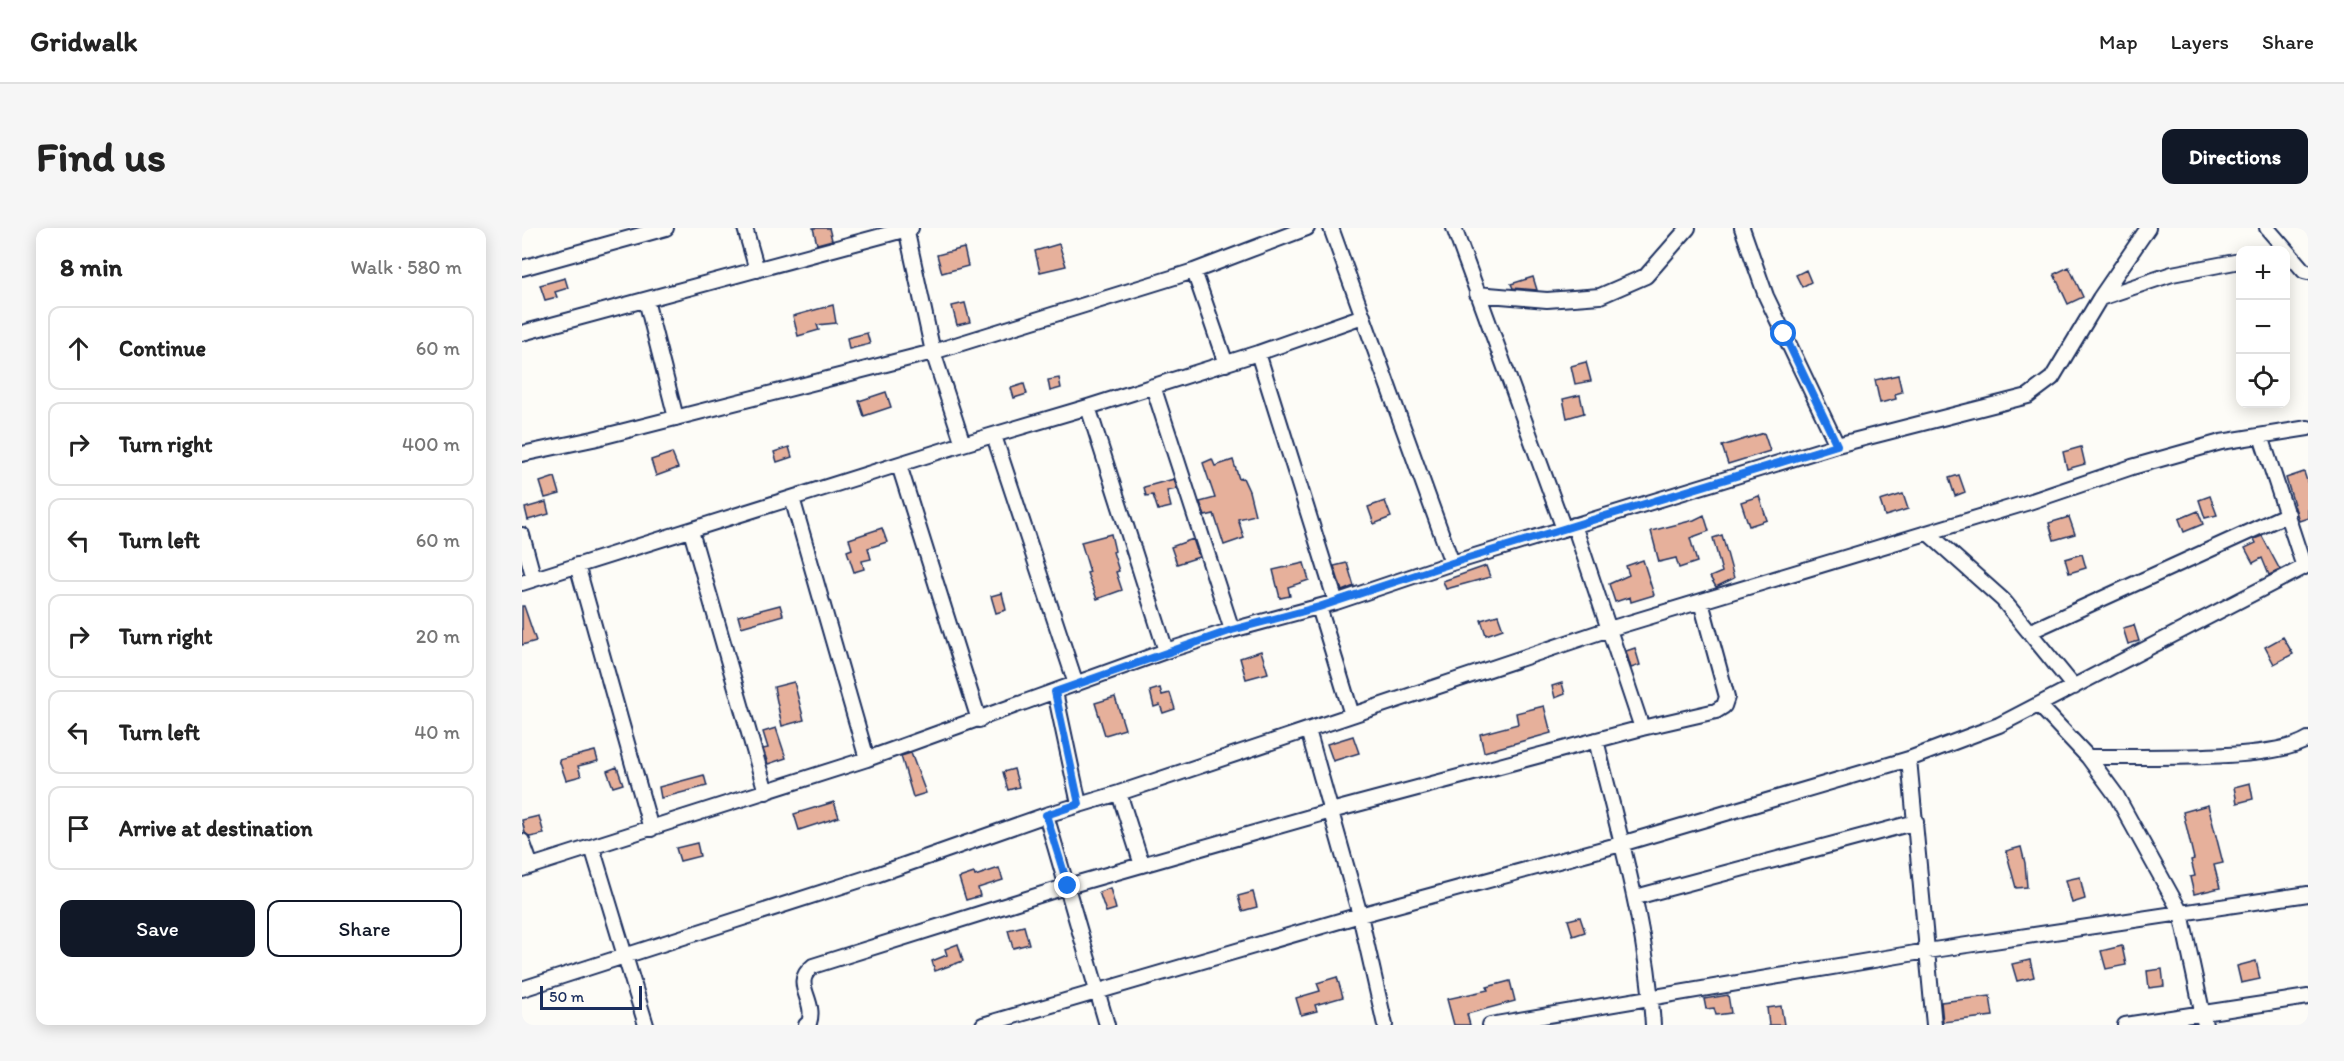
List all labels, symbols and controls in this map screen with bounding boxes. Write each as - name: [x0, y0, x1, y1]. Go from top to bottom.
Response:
- text: Gridwalk: [30, 24, 138, 58]
- text: Map: [2099, 29, 2138, 54]
- text: Layers: [2171, 29, 2229, 54]
- text: Share: [2262, 29, 2314, 54]
- button: Directions: [2162, 129, 2308, 184]
- text: Find us: [36, 131, 166, 182]
- map controls: [2236, 246, 2290, 408]
- button: +: [2236, 246, 2290, 300]
- text: 8 min: [60, 251, 122, 283]
- text: Walk · 580 m: [350, 255, 462, 279]
- button: −: [2236, 300, 2290, 354]
- route start: [1770, 320, 1796, 346]
- icon: ahead: [62, 332, 95, 365]
- text: Continue: [119, 335, 206, 362]
- text: 60 m: [416, 336, 460, 360]
- button: locate: [2236, 354, 2290, 408]
- icon: right: [62, 428, 95, 461]
- text: Turn right: [119, 431, 213, 458]
- text: 400 m: [402, 432, 460, 456]
- icon: left: [62, 524, 95, 557]
- text: Turn left: [119, 527, 200, 554]
- text: 60 m: [416, 528, 460, 552]
- icon: right: [62, 620, 95, 653]
- text: Turn right: [119, 623, 213, 650]
- text: 20 m: [416, 624, 460, 648]
- icon: left: [62, 716, 95, 749]
- text: Turn left: [119, 719, 200, 746]
- text: 40 m: [414, 720, 460, 744]
- icon: arrive: [62, 812, 95, 845]
- text: Arrive at destination: [119, 815, 313, 842]
- route end: [1054, 872, 1080, 898]
- button: Save: [60, 900, 255, 957]
- button: Share: [267, 900, 462, 957]
- scale bar: [540, 983, 642, 1010]
- text: 50 m: [549, 987, 584, 1006]

